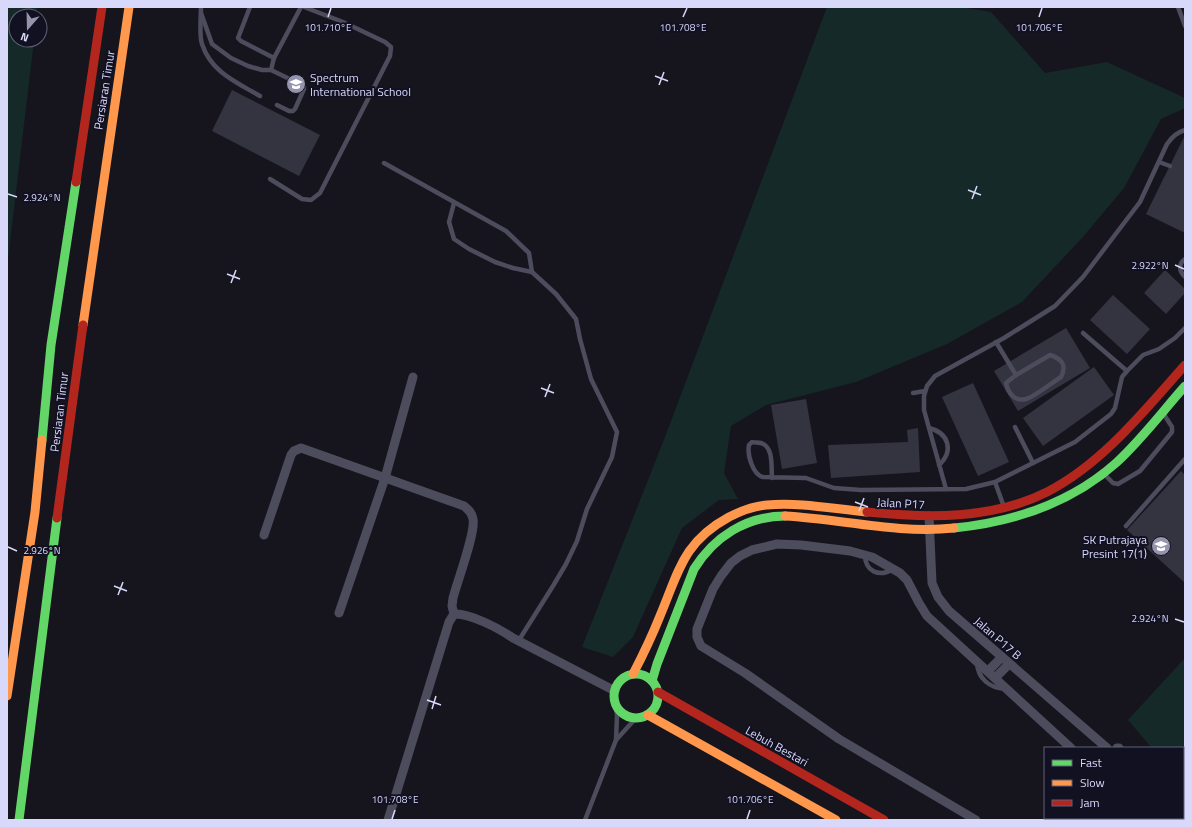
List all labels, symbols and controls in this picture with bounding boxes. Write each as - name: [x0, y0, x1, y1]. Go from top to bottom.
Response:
- north arrow: [8, 8, 48, 48]
- text: 101.710°E: [305, 20, 352, 35]
- text: 101.708°E: [660, 20, 707, 35]
- text: 101.706°E: [1016, 20, 1063, 35]
- text: N: [18, 29, 31, 46]
- street label: Persiaran Timur: [88, 49, 120, 131]
- place label: Spectrum International School: [310, 68, 411, 101]
- school or university icon: Spectrum International School: [285, 73, 307, 95]
- text: 2.924°N: [24, 190, 60, 205]
- text: 2.922°N: [1132, 258, 1168, 273]
- street label: Persiaran Timur: [45, 371, 73, 453]
- street label: Jalan P17: [877, 492, 925, 514]
- place label: SK Putrajaya Presint 17(1): [1082, 530, 1147, 563]
- school or university icon: SK Putrajaya Presint 17(1): [1150, 535, 1172, 557]
- text: 2.926°N: [24, 543, 60, 558]
- text: 2.924°N: [1132, 611, 1168, 626]
- street label: Jalan P17 B: [970, 612, 1026, 664]
- street label: Lebuh Bestari: [742, 721, 812, 771]
- legend: [1044, 747, 1184, 819]
- text: Fast: [1080, 753, 1103, 772]
- text: Slow: [1080, 773, 1105, 792]
- text: 101.708°E: [372, 792, 419, 807]
- text: 101.706°E: [727, 792, 774, 807]
- text: Jam: [1080, 793, 1100, 812]

